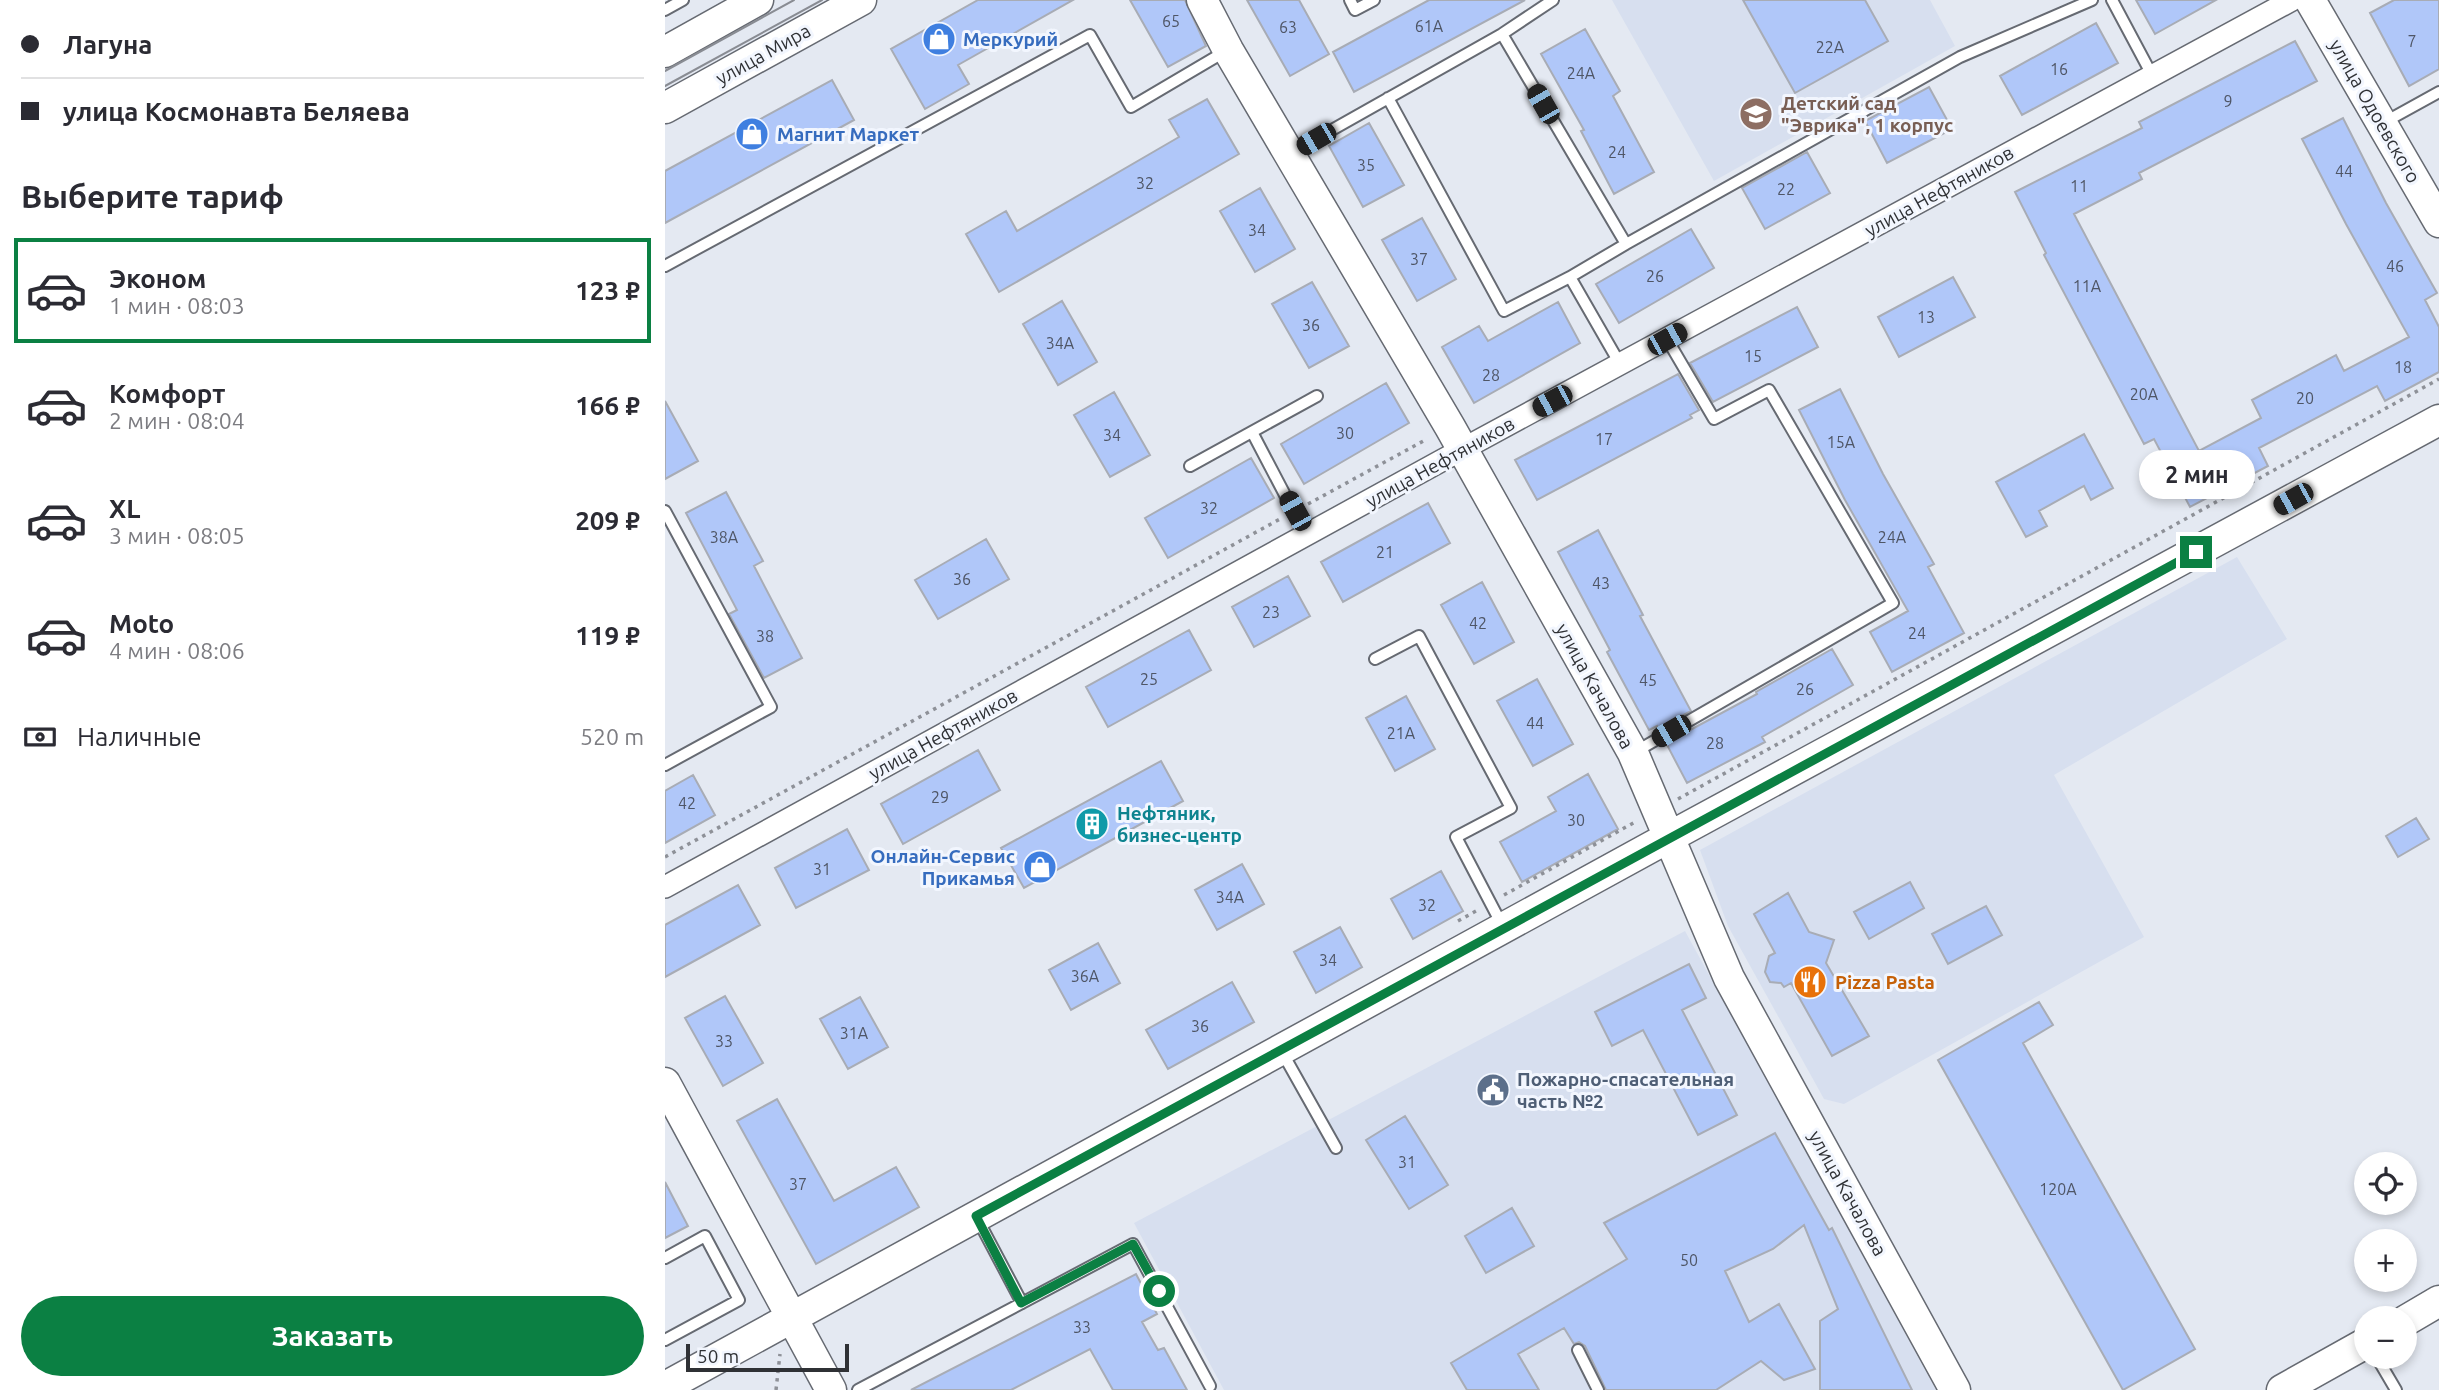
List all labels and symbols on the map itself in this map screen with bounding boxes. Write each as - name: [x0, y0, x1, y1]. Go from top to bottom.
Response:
- house number: 65: [1162, 12, 1180, 30]
- house number: 61А: [1415, 17, 1444, 35]
- house number: 63: [1279, 18, 1297, 36]
- street label: улица Мира: [712, 19, 814, 89]
- shop icon: Меркурий: [920, 20, 958, 58]
- place label: Меркурий: [963, 28, 1058, 50]
- house number: 7: [2407, 32, 2417, 50]
- street label: улица Одоевского: [2325, 35, 2425, 187]
- house number: 22А: [1816, 38, 1845, 56]
- house number: 16: [2050, 60, 2068, 78]
- house number: 24А: [1567, 64, 1596, 82]
- car: [1524, 81, 1563, 127]
- place label: Детский сад "Эврика", 1 корпус: [1781, 92, 1953, 136]
- house number: 9: [2223, 92, 2233, 110]
- school or university icon: Детский сад "Эврика", 1 корпус: [1737, 95, 1775, 133]
- shop icon: Магнит Маркет: [733, 115, 771, 153]
- car: [1293, 119, 1340, 159]
- place label: Магнит Маркет: [777, 123, 920, 145]
- street label: улица Нефтяников: [1861, 141, 2017, 241]
- house number: 24: [1608, 143, 1626, 161]
- house number: 35: [1357, 156, 1375, 174]
- house number: 44: [2335, 162, 2353, 180]
- house number: 32: [1136, 174, 1154, 192]
- house number: 11: [2070, 177, 2088, 195]
- house number: 22: [1777, 180, 1795, 198]
- house number: 34: [1248, 221, 1266, 239]
- house number: 37: [1410, 250, 1428, 268]
- house number: 46: [2386, 257, 2404, 275]
- house number: 26: [1646, 267, 1664, 285]
- house number: 11А: [2073, 277, 2102, 295]
- house number: 13: [1917, 308, 1935, 326]
- house number: 36: [1302, 316, 1320, 334]
- car: [1644, 320, 1691, 358]
- house number: 34А: [1046, 334, 1075, 352]
- house number: 15: [1744, 347, 1762, 365]
- house number: 18: [2394, 358, 2412, 376]
- house number: 28: [1482, 366, 1500, 384]
- car: [1529, 382, 1576, 420]
- house number: 20А: [2130, 385, 2159, 403]
- house number: 20: [2296, 389, 2314, 407]
- street label: улица Нефтяников: [1362, 412, 1518, 512]
- house number: 30: [1336, 424, 1354, 442]
- house number: 34: [1103, 426, 1121, 444]
- house number: 17: [1595, 430, 1613, 448]
- house number: 15А: [1827, 433, 1856, 451]
- callout: 2 мин: [2138, 450, 2254, 500]
- car: [2270, 480, 2317, 518]
- car: [1276, 488, 1315, 534]
- house number: 32: [1200, 499, 1218, 517]
- house number: 38А: [710, 528, 739, 546]
- house number: 24А: [1878, 528, 1907, 546]
- route end: [2180, 536, 2212, 568]
- house number: 21: [1376, 543, 1394, 561]
- house number: 36: [953, 570, 971, 588]
- house number: 43: [1592, 574, 1610, 592]
- house number: 23: [1262, 603, 1280, 621]
- house number: 42: [1469, 614, 1487, 632]
- street label: улица Качалова: [1551, 619, 1639, 753]
- house number: 24: [1908, 624, 1926, 642]
- house number: 38: [756, 627, 774, 645]
- house number: 25: [1140, 670, 1158, 688]
- house number: 45: [1639, 671, 1657, 689]
- house number: 26: [1796, 680, 1814, 698]
- street label: улица Нефтяников: [865, 684, 1021, 784]
- car: [1648, 711, 1695, 751]
- house number: 44: [1526, 714, 1544, 732]
- house number: 21А: [1387, 724, 1416, 742]
- house number: 28: [1706, 734, 1724, 752]
- house number: 29: [931, 788, 949, 806]
- house number: 42: [678, 794, 696, 812]
- place label: Нефтяник, бизнес-центр: [1117, 802, 1242, 846]
- building icon: Нефтяник, бизнес-центр: [1073, 805, 1111, 843]
- house number: 30: [1567, 811, 1585, 829]
- place label: Онлайн-Сервис Прикамья: [871, 845, 1015, 889]
- shop icon: Онлайн-Сервис Прикамья: [1021, 848, 1059, 886]
- house number: 31: [813, 860, 831, 878]
- house number: 34А: [1216, 888, 1245, 906]
- house number: 32: [1418, 896, 1436, 914]
- house number: 34: [1319, 951, 1337, 969]
- restaurant icon: Pizza Pasta: [1791, 963, 1829, 1001]
- house number: 36А: [1071, 967, 1100, 985]
- place label: Pizza Pasta: [1835, 971, 1935, 993]
- house number: 36: [1191, 1017, 1209, 1035]
- house number: 31А: [840, 1024, 869, 1042]
- house number: 33: [715, 1032, 733, 1050]
- place label: Пожарно-спасательная часть №2: [1517, 1068, 1734, 1112]
- public building icon: Пожарно-спасательная часть №2: [1474, 1071, 1512, 1109]
- street label: улица Качалова: [1804, 1126, 1892, 1260]
- house number: 31: [1398, 1153, 1416, 1171]
- house number: 37: [789, 1175, 807, 1193]
- house number: 120А: [2039, 1180, 2077, 1198]
- house number: 50: [1680, 1251, 1698, 1269]
- route start: [1143, 1275, 1175, 1307]
- house number: 33: [1073, 1318, 1091, 1336]
- scale bar: [686, 1341, 849, 1373]

